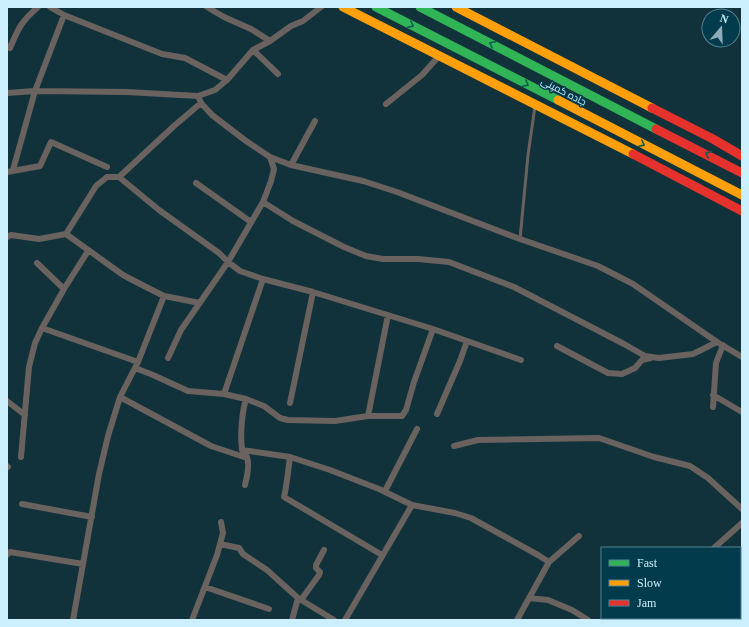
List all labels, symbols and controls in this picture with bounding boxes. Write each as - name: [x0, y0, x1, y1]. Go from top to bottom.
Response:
- north arrow: [701, 8, 741, 48]
- text: N: [719, 12, 730, 26]
- one-way arrow: [407, 20, 414, 28]
- one-way arrow: [489, 41, 496, 49]
- street label: جاده کمپنی: [539, 75, 588, 108]
- one-way arrow: [522, 80, 530, 87]
- one-way arrow: [638, 139, 645, 146]
- one-way arrow: [704, 151, 712, 159]
- legend: [601, 547, 741, 619]
- text: Fast: [637, 556, 658, 570]
- text: Slow: [637, 576, 662, 590]
- text: Jam: [637, 596, 657, 610]

